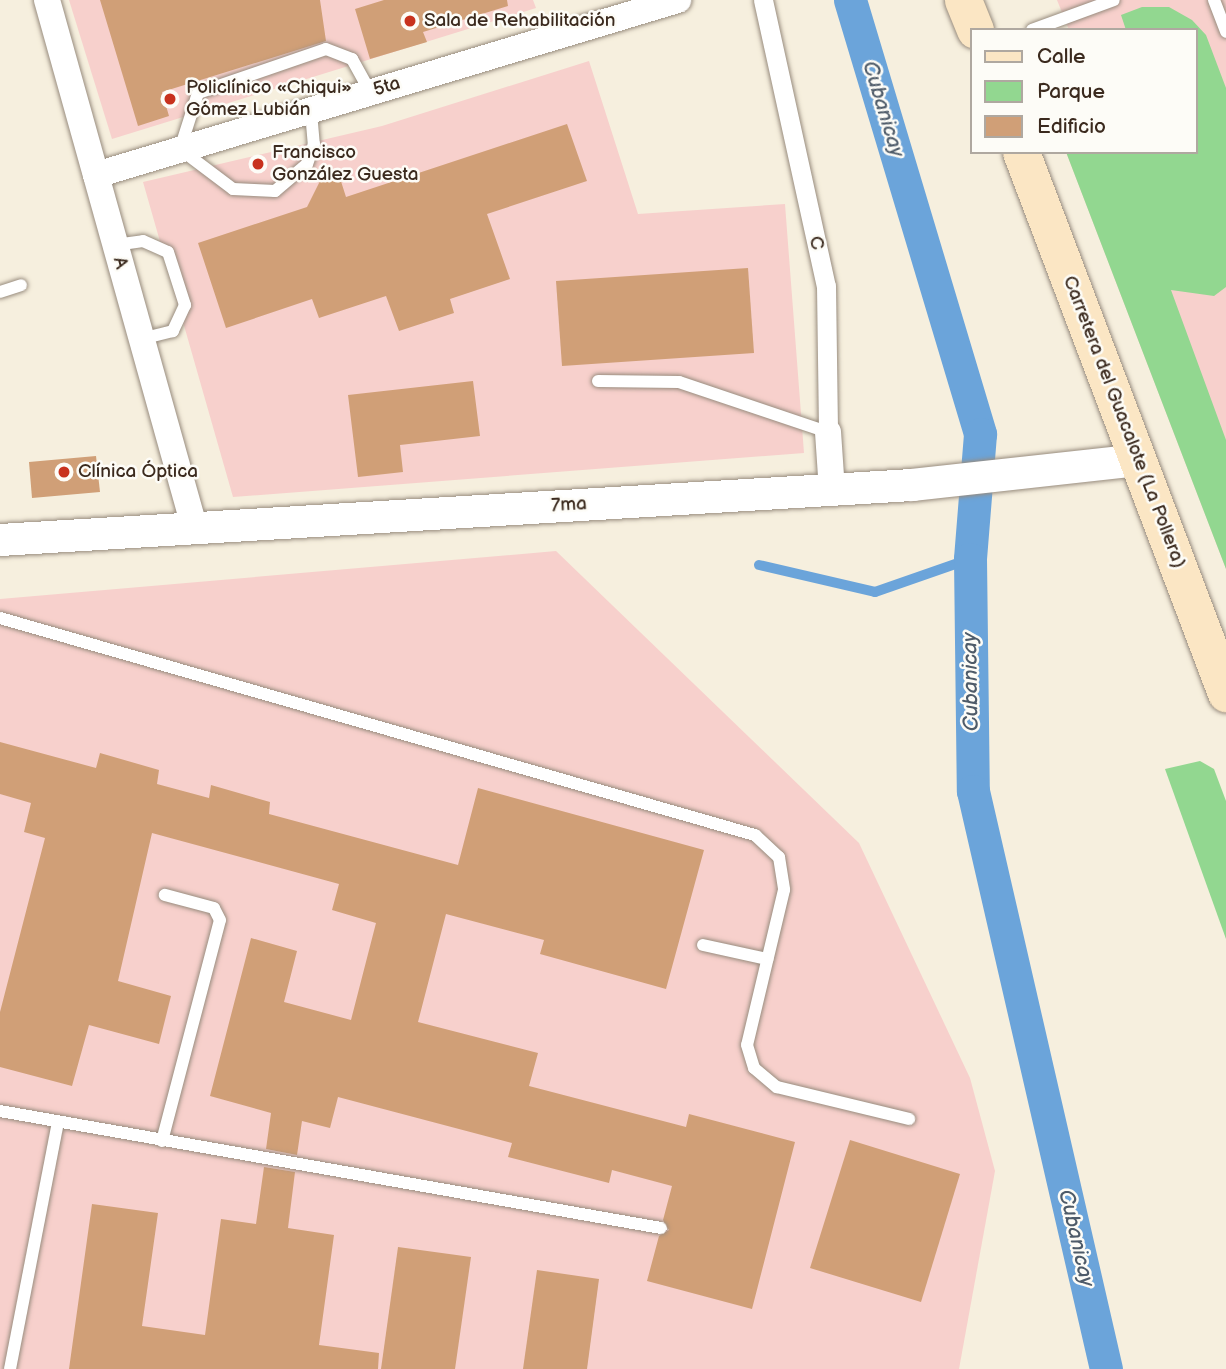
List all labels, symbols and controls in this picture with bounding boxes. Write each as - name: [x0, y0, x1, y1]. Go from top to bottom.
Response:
- place label: Sala de Rehabilitación: [424, 10, 616, 32]
- marker: Sala de Rehabilitación: [402, 13, 418, 29]
- legend: [970, 28, 1198, 154]
- text: Calle: [1037, 44, 1086, 69]
- water label: Cubanicay: [856, 58, 910, 160]
- street label: 5ta: [371, 72, 403, 102]
- place label: Policlínico «Chiqui» Gómez Lubián: [186, 77, 352, 121]
- text: Parque: [1037, 79, 1105, 104]
- marker: Policlínico «Chiqui» Gómez Lubián: [160, 89, 180, 109]
- text: Edificio: [1037, 114, 1106, 139]
- place label: Francisco González Guesta: [272, 142, 418, 186]
- marker: Francisco González Guesta: [250, 156, 266, 172]
- street label: C: [803, 234, 829, 252]
- street label: A: [107, 254, 133, 272]
- street label: Carretera del Guacalote (La Pollera): [1058, 273, 1190, 571]
- place label: Clínica Óptica: [78, 461, 198, 483]
- marker: Clínica Óptica: [56, 464, 72, 480]
- street label: 7ma: [551, 493, 587, 517]
- water label: Cubanicay: [958, 632, 984, 732]
- water label: Cubanicay: [1053, 1187, 1099, 1289]

